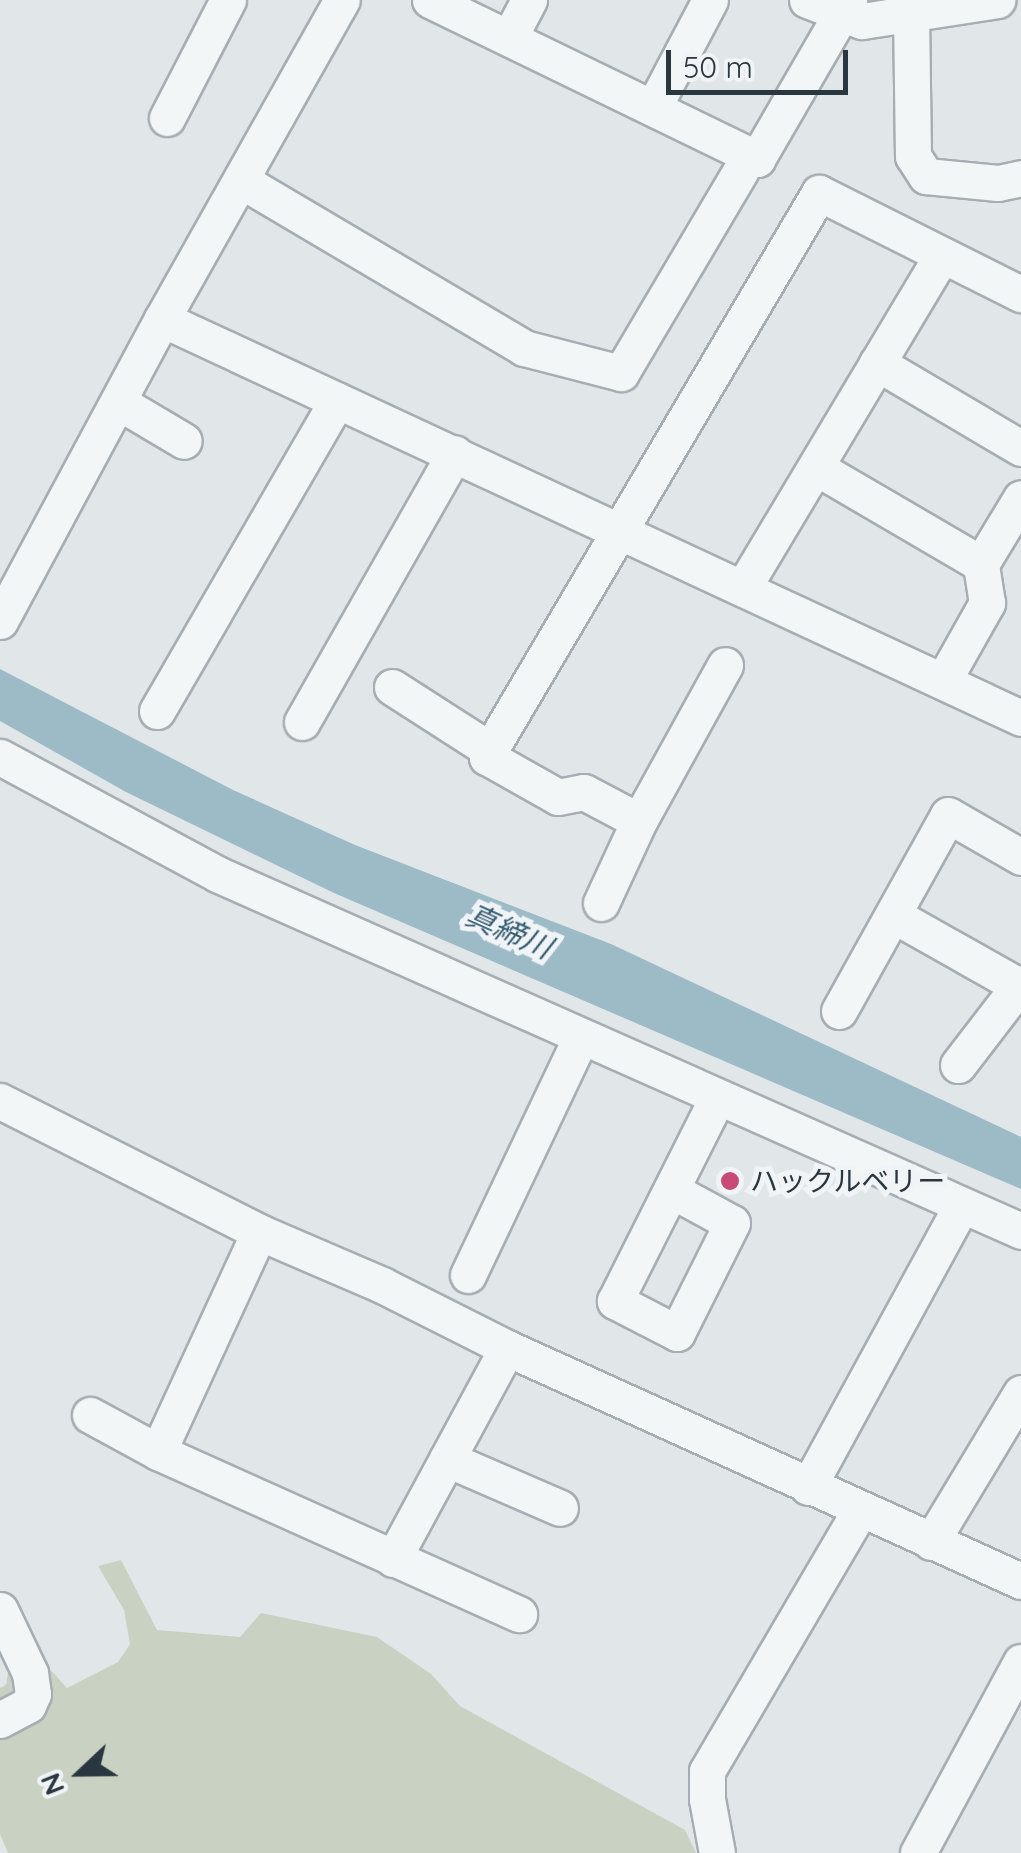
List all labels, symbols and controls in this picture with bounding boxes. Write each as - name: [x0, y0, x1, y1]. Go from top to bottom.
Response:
- scale bar: [671, 30, 854, 92]
- text: 50 m: [683, 48, 753, 86]
- water label: 真締川: [461, 896, 557, 966]
- place label: ハックルベリー: [750, 1164, 946, 1198]
- marker: ハックルベリー: [719, 1170, 741, 1192]
- north arrow: [30, 1723, 130, 1823]
- text: N: [32, 1768, 72, 1801]

